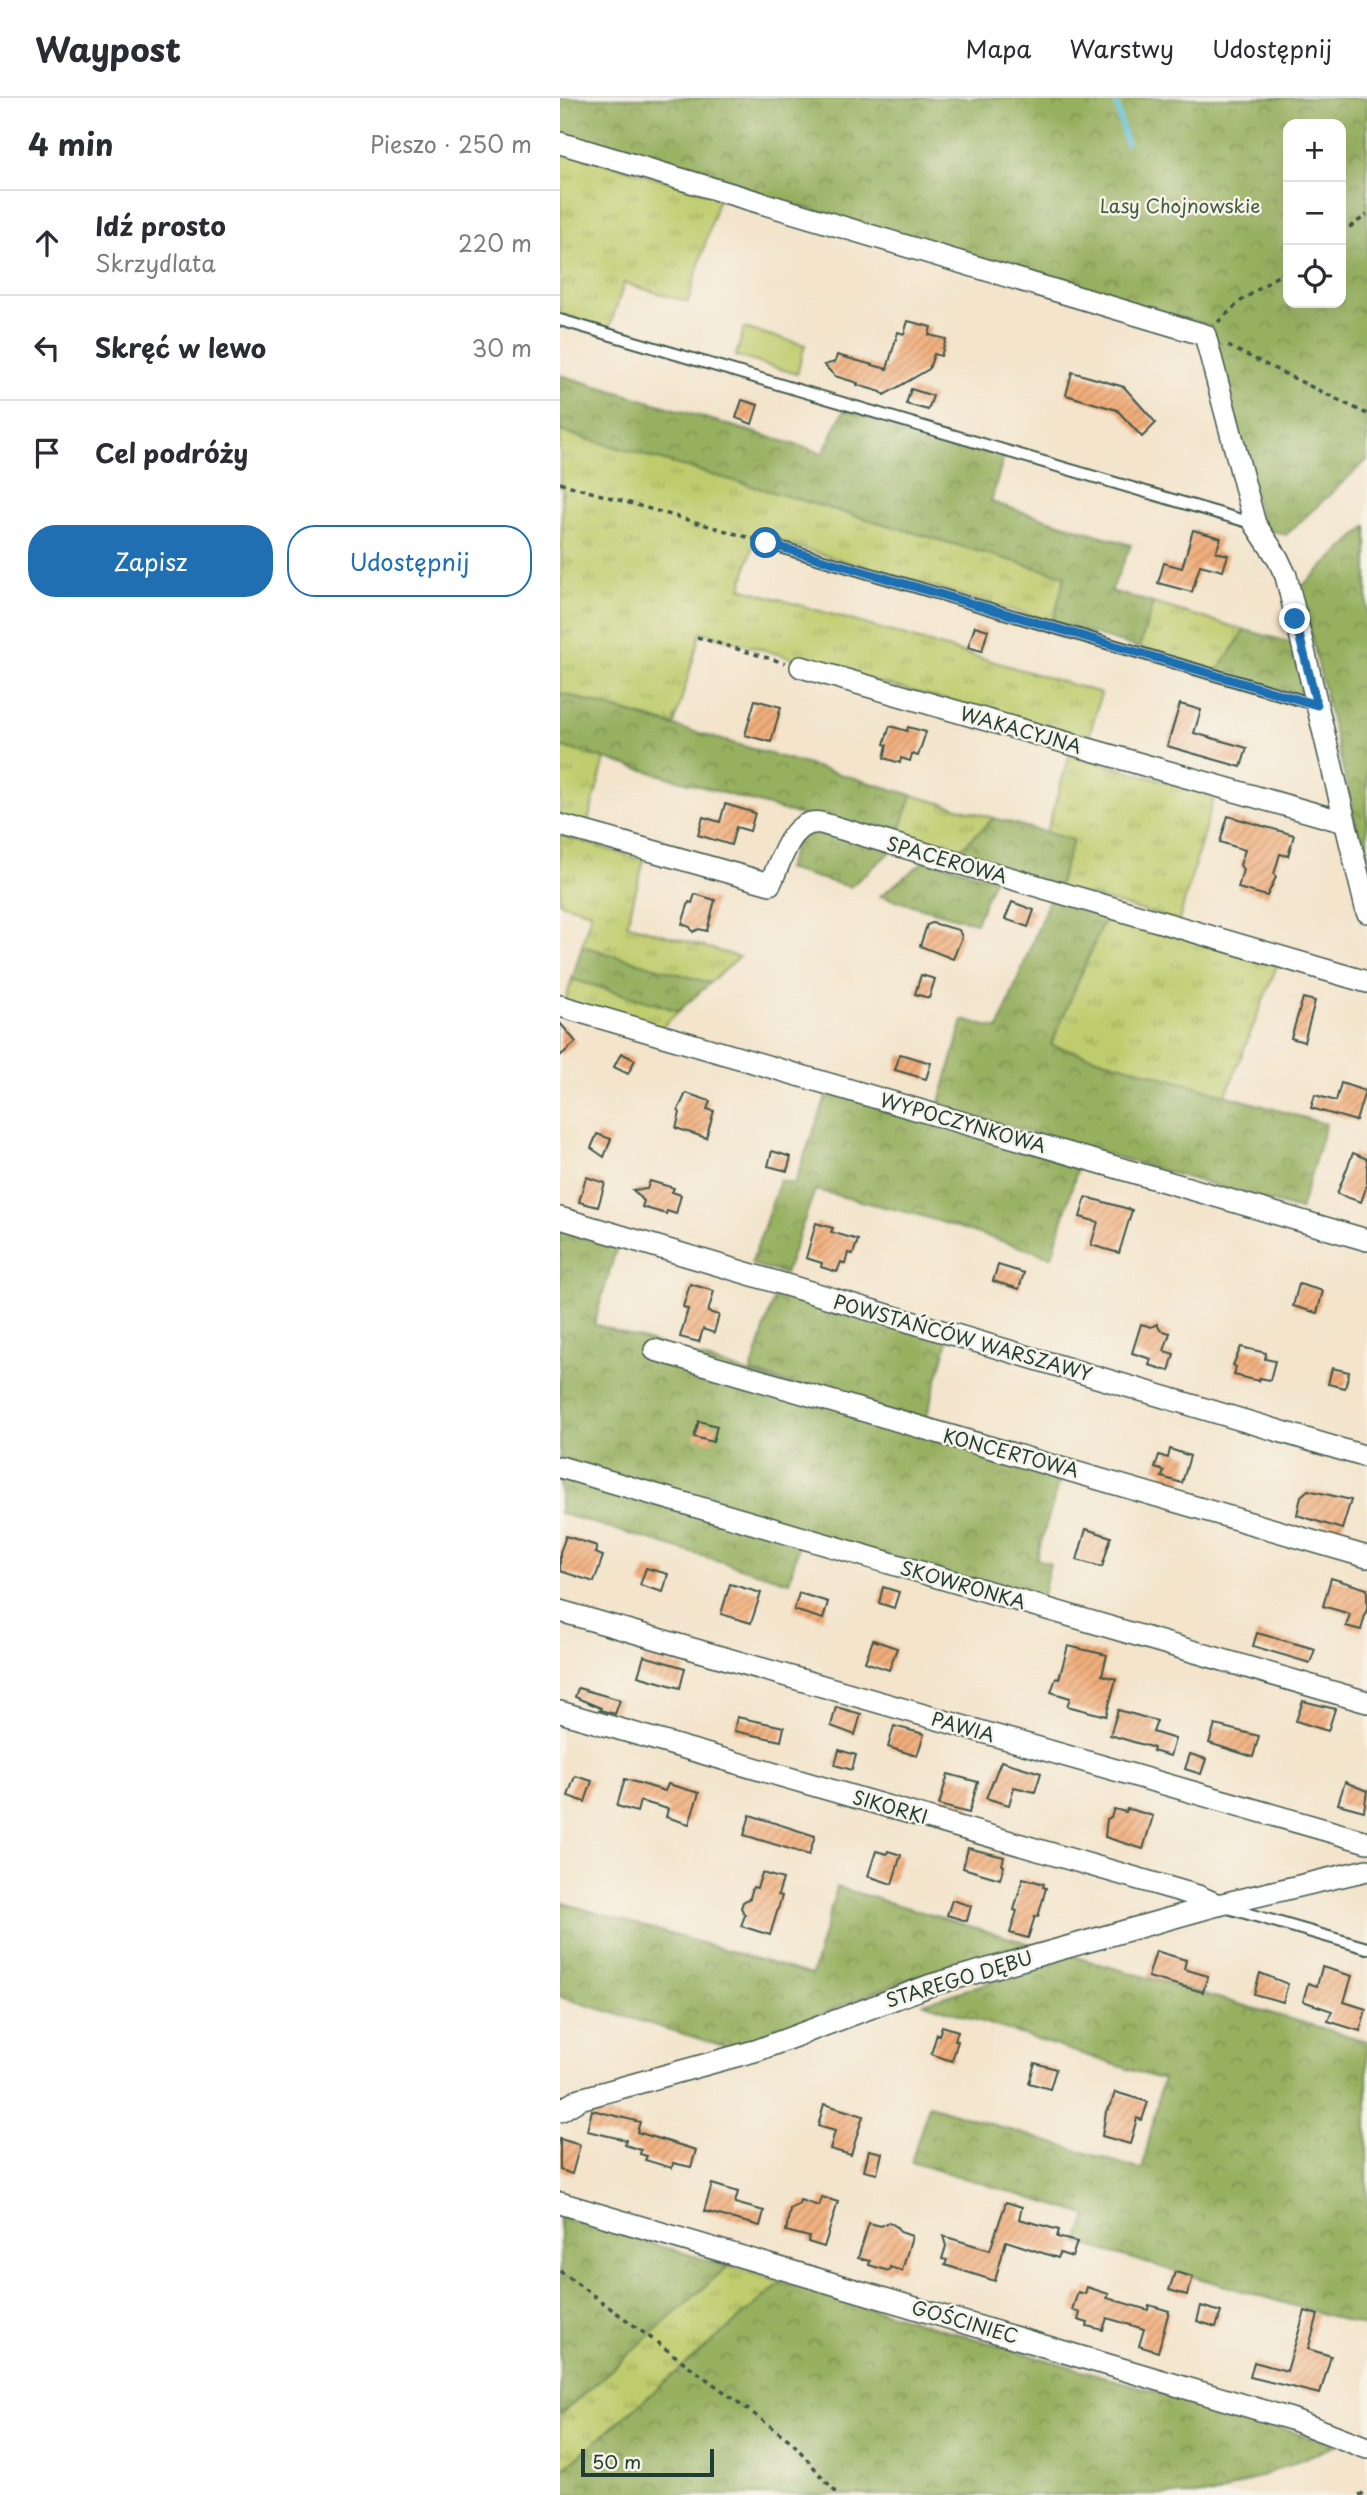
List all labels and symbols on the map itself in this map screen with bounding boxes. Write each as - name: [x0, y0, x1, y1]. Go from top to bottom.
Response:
- park label: Lasy Chojnowskie: [1100, 191, 1260, 219]
- route start: [750, 527, 781, 558]
- route end: [1279, 603, 1310, 634]
- street label: WAKACYJNA: [957, 698, 1085, 760]
- street label: SPACEROWA: [884, 828, 1011, 890]
- street label: WYPOCZYNKOWA: [877, 1085, 1050, 1159]
- street label: POWSTAŃCÓW WARSZAWY: [831, 1287, 1096, 1387]
- street label: KONCERTOWA: [940, 1420, 1082, 1484]
- street label: SKOWRONKA: [897, 1553, 1029, 1615]
- street label: PAWIA: [928, 1704, 998, 1748]
- street label: SIKORKI: [849, 1782, 931, 1830]
- street label: STAREGO DĘBU: [882, 1942, 1036, 2014]
- street label: GOŚCINIEC: [909, 2292, 1022, 2350]
- scale bar: [581, 2446, 714, 2478]

